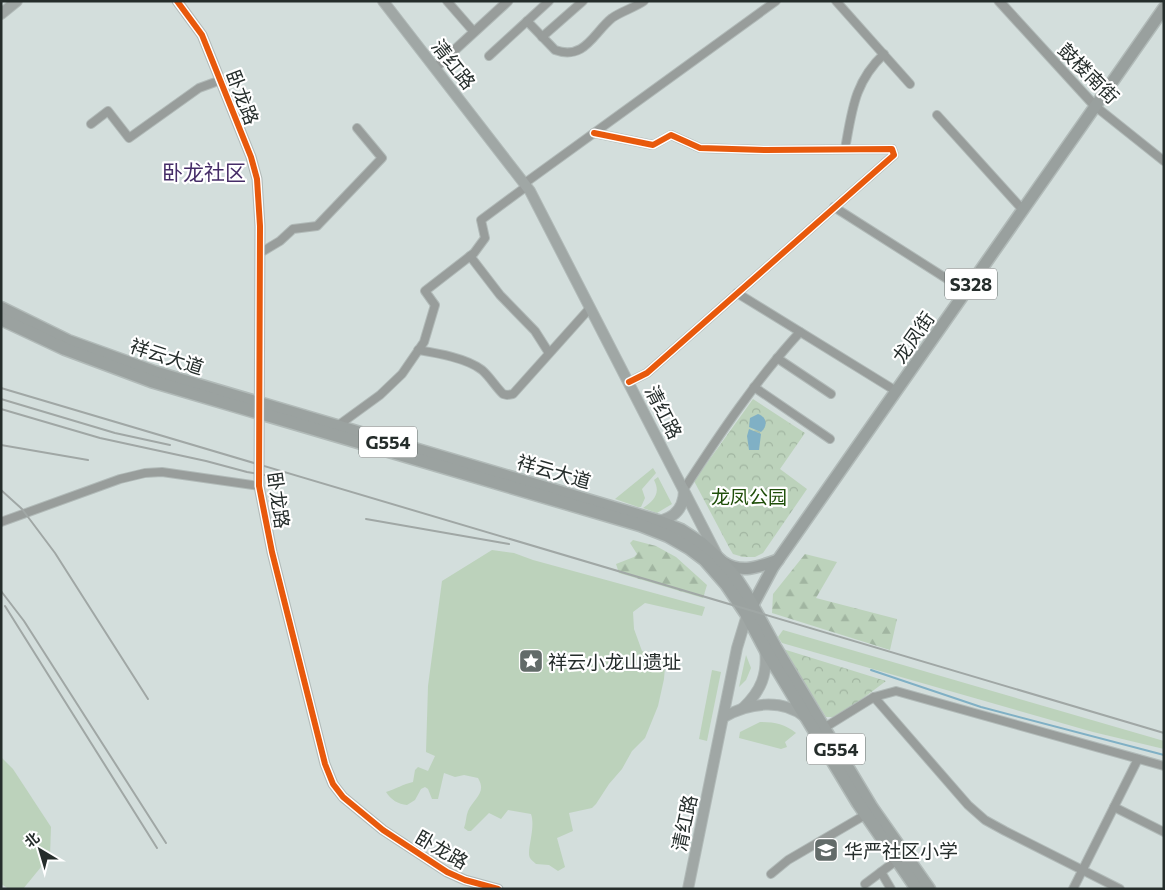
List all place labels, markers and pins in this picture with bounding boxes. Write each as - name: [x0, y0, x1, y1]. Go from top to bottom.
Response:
- place icon: 祥云小龙山遗址: [518, 648, 544, 674]
- place label: 祥云小龙山遗址: [548, 650, 681, 673]
- school or university icon: 华严社区小学: [813, 837, 839, 863]
- place label: 华严社区小学: [844, 839, 958, 862]

